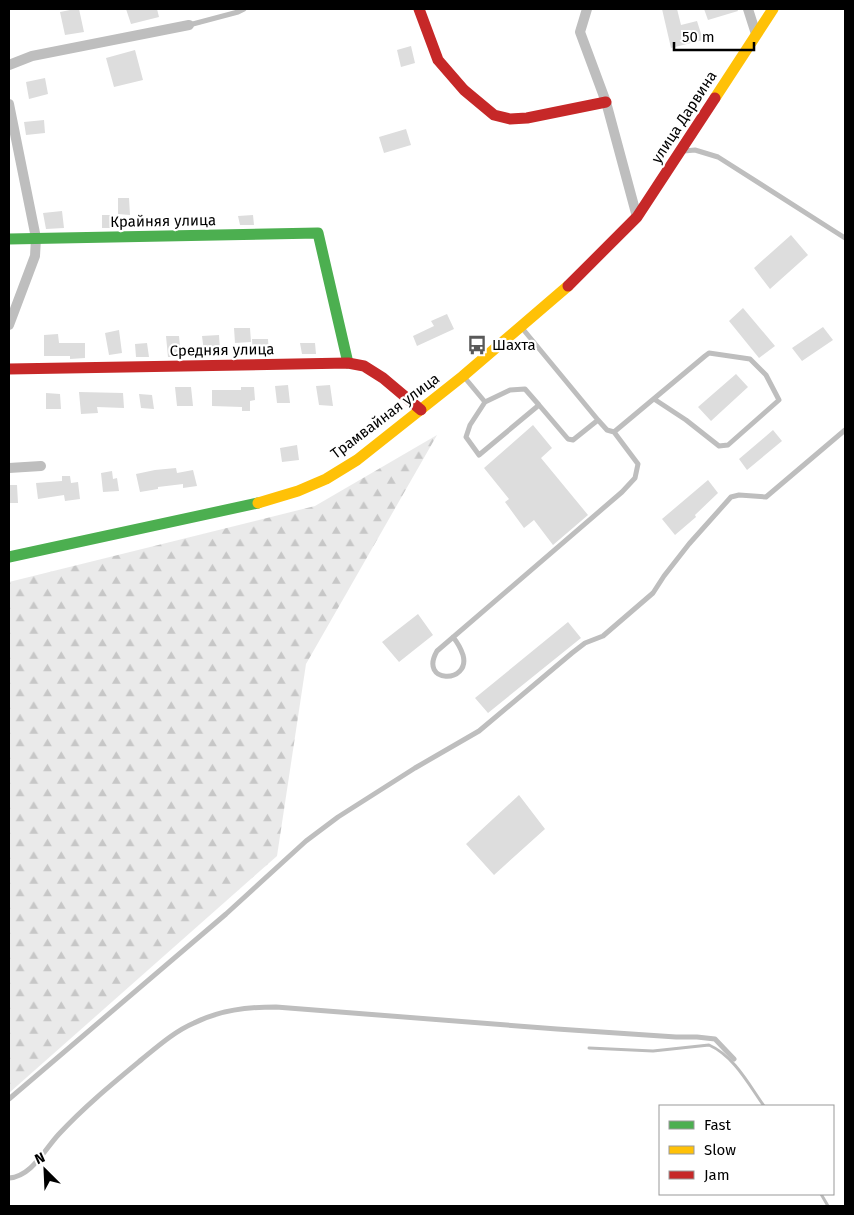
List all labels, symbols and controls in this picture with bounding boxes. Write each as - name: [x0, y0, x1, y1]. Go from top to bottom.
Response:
- scale bar: [674, 20, 754, 52]
- text: 50 m: [682, 28, 715, 46]
- street label: улица Дарвина: [647, 67, 721, 167]
- street label: Крайняя улица: [110, 211, 216, 231]
- bus stop icon: Шахта: [466, 334, 488, 356]
- place label: Шахта: [492, 336, 536, 354]
- street label: Средняя улица: [169, 340, 275, 360]
- street label: Трамвайная улица: [327, 369, 443, 463]
- legend: [659, 1105, 834, 1195]
- text: Fast: [704, 1116, 731, 1134]
- text: Slow: [704, 1141, 736, 1159]
- north arrow: [20, 1145, 70, 1195]
- text: N: [32, 1149, 48, 1168]
- text: Jam: [704, 1166, 730, 1184]

